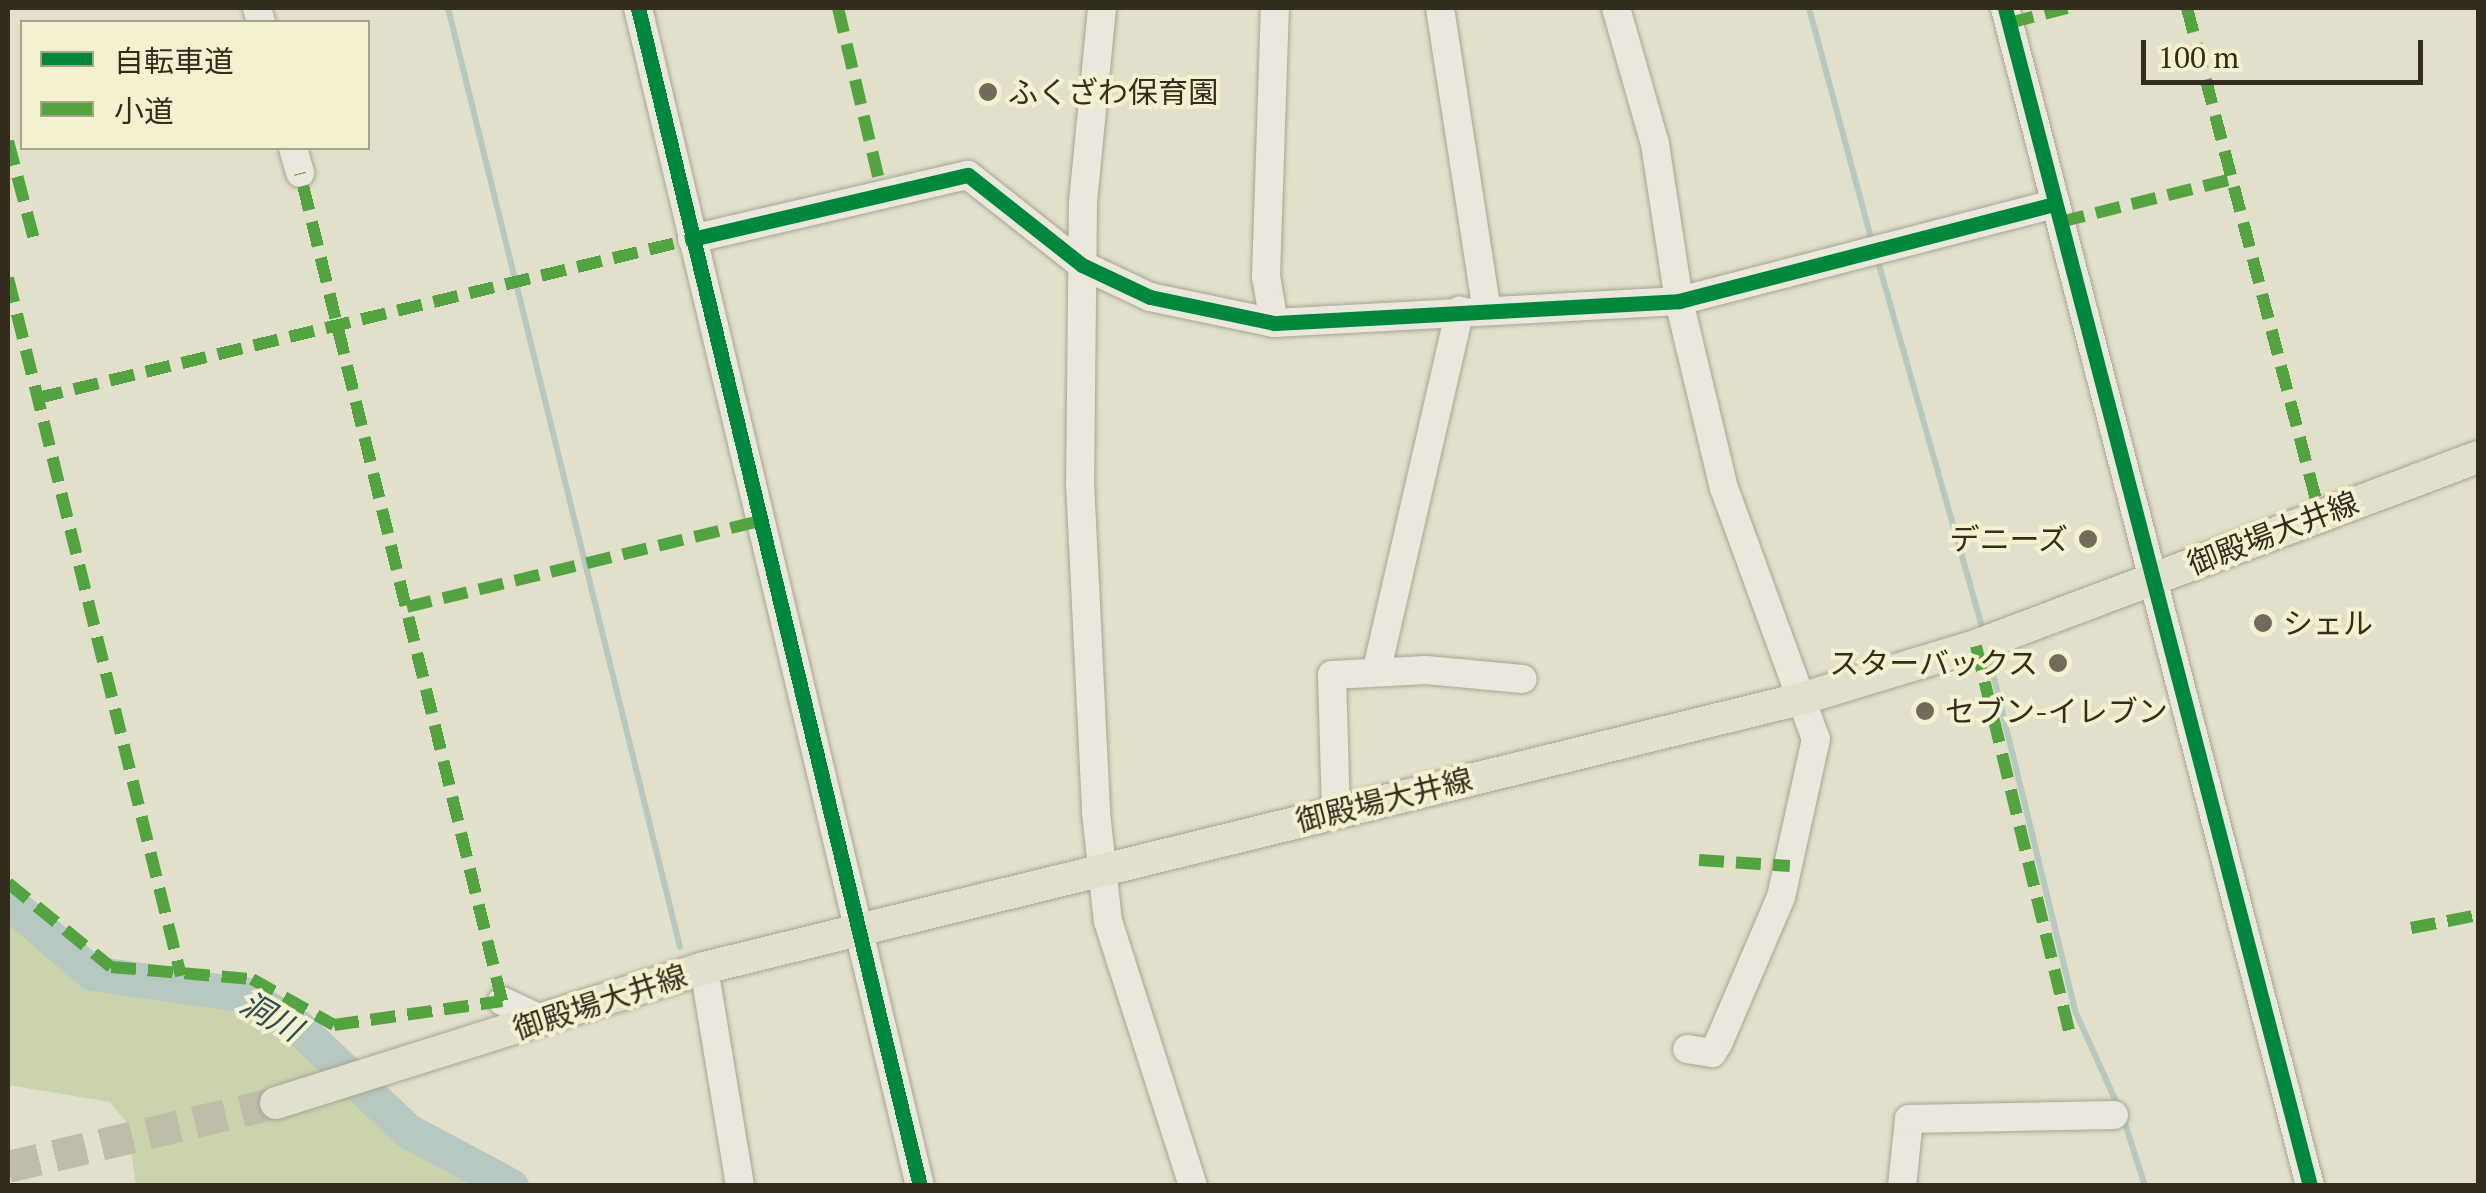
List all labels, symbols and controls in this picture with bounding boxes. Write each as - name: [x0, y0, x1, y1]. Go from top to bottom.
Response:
- legend: [20, 20, 370, 150]
- scale bar: [2146, 20, 2428, 82]
- text: 100 m: [2158, 37, 2239, 77]
- text: 自転車道: [114, 41, 234, 81]
- place label: ふくざわ保育園: [1008, 74, 1218, 110]
- marker: ふくざわ保育園: [977, 81, 999, 103]
- text: 小道: [114, 91, 174, 131]
- street label: 御殿場大井線: [2183, 484, 2363, 582]
- place label: デニーズ: [1948, 521, 2068, 557]
- marker: デニーズ: [2077, 528, 2099, 550]
- place label: シェル: [2283, 605, 2373, 641]
- marker: シェル: [2252, 612, 2274, 634]
- place label: スターバックス: [1828, 645, 2038, 681]
- marker: スターバックス: [2047, 652, 2069, 674]
- place label: セブン-イレブン: [1945, 693, 2168, 729]
- marker: セブン-イレブン: [1914, 700, 1936, 722]
- street label: 御殿場大井線: [1292, 761, 1476, 839]
- street label: 御殿場大井線: [509, 957, 691, 1047]
- water label: 洞川: [234, 983, 308, 1049]

